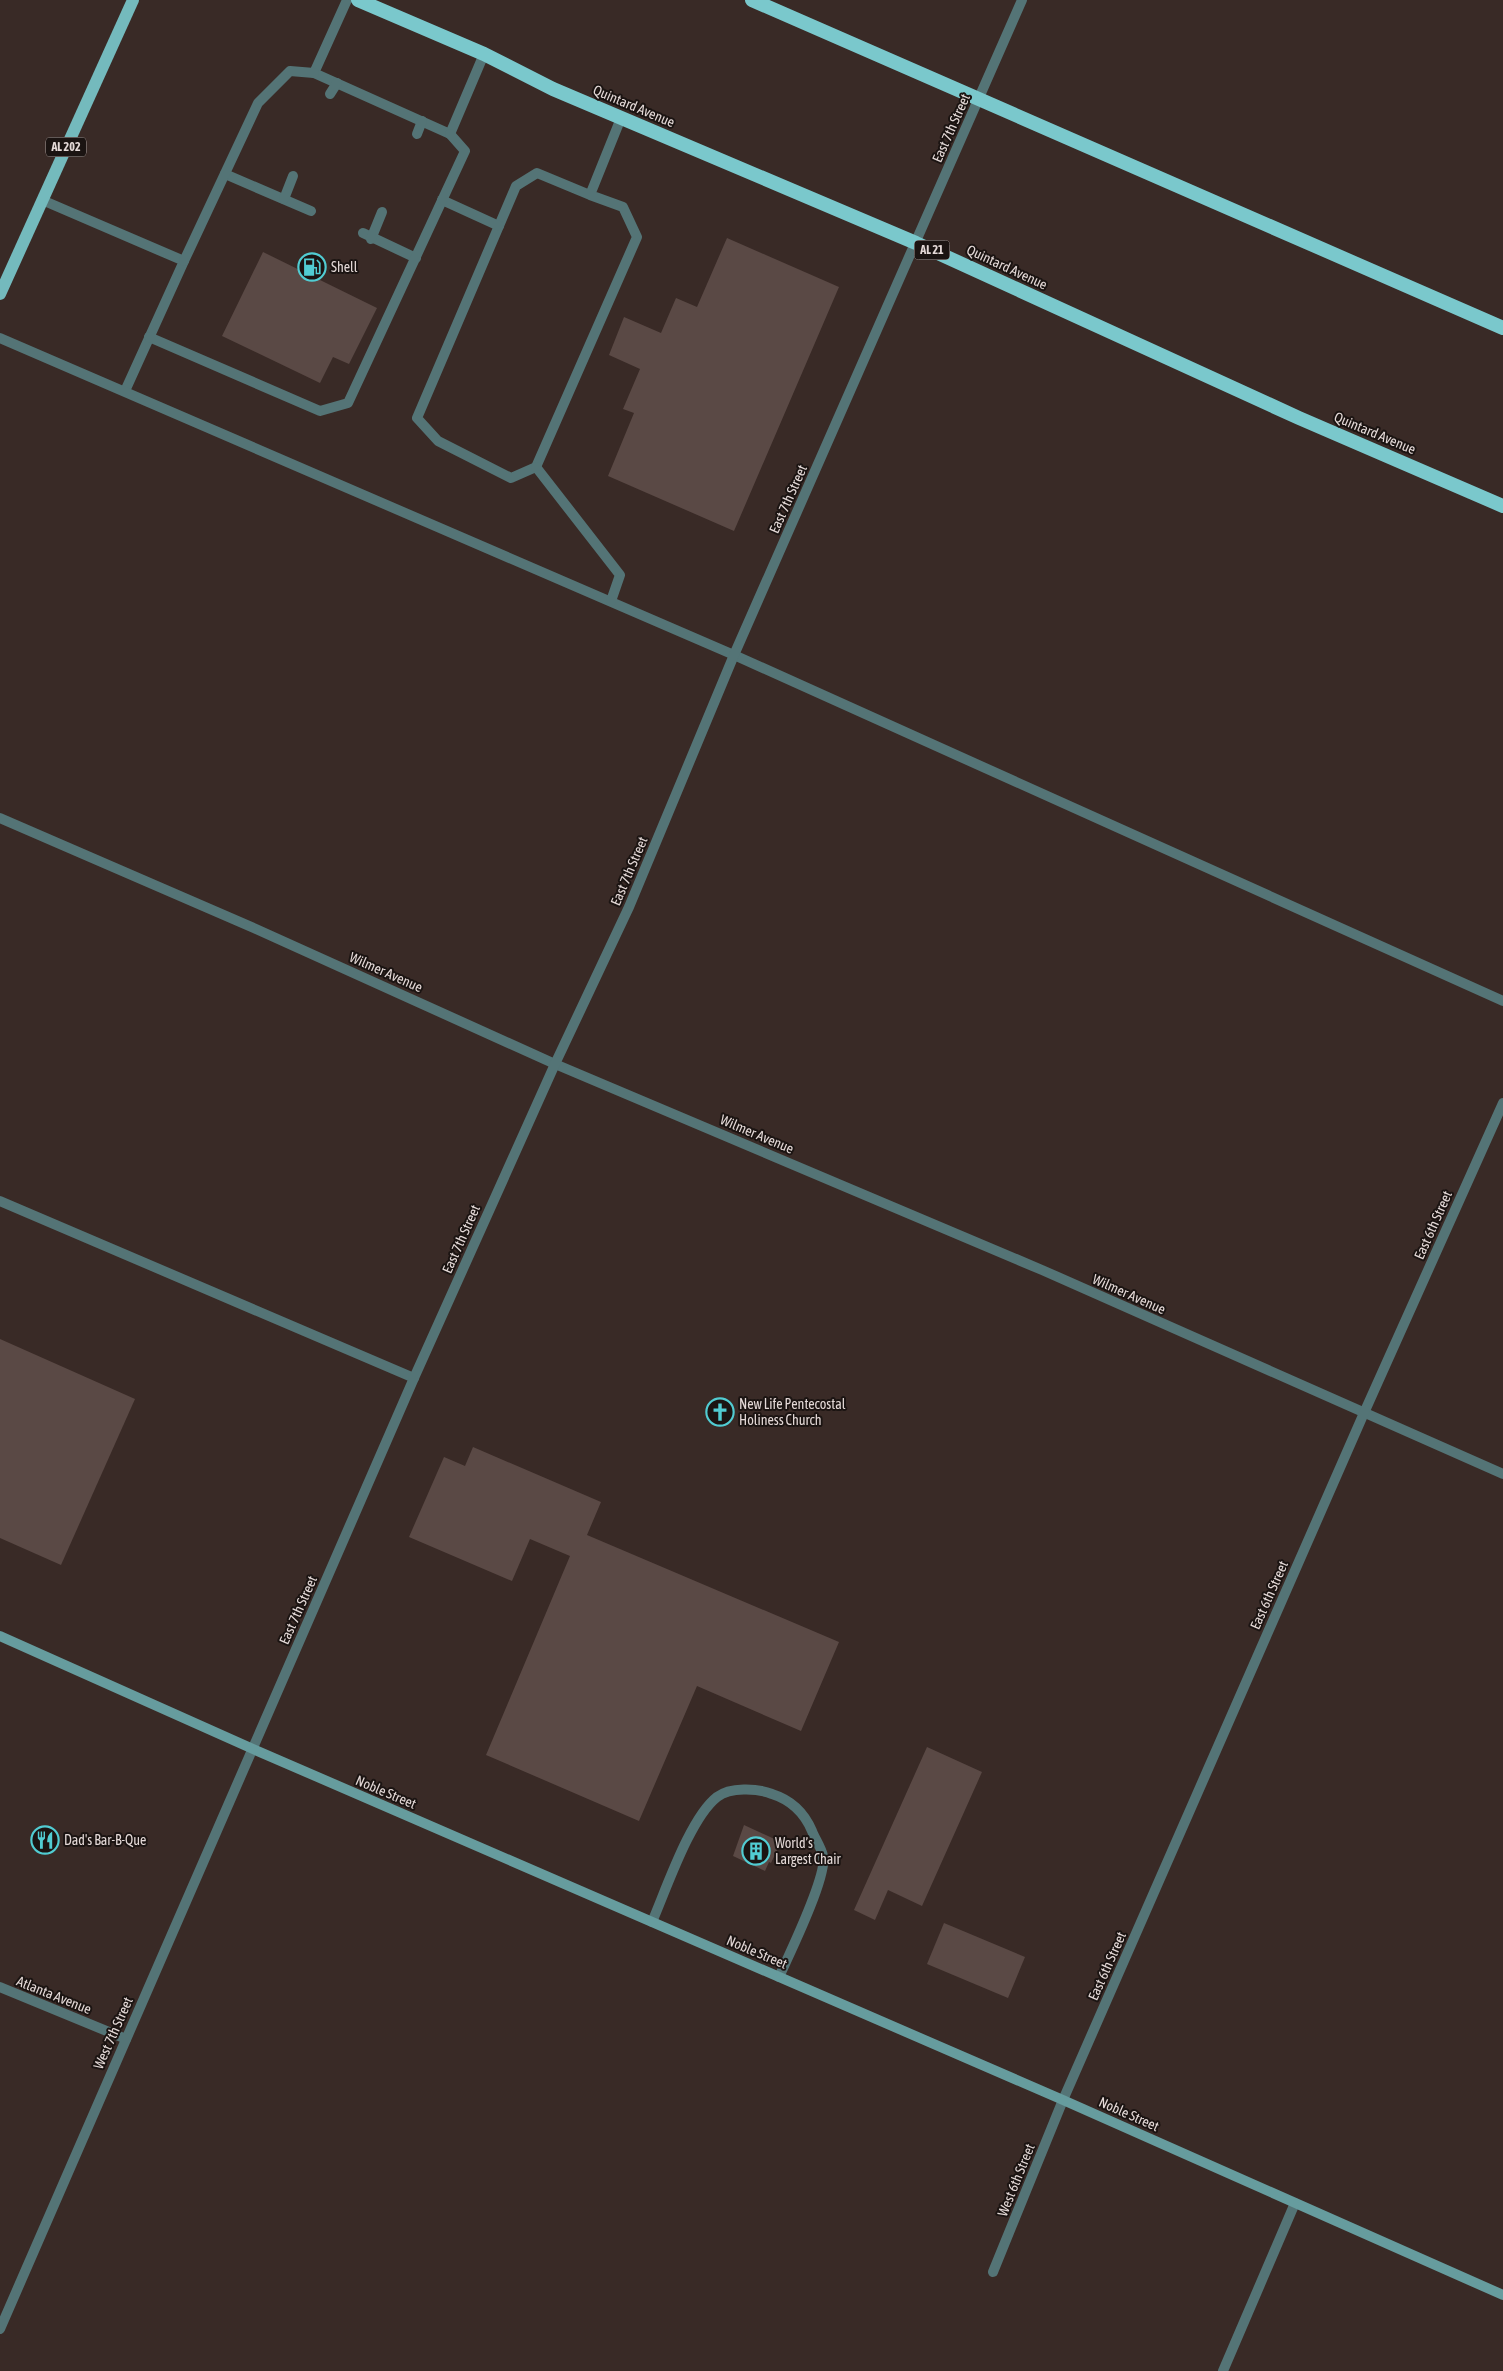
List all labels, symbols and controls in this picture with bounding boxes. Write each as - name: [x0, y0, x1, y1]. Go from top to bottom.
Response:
- street label: Quintard Avenue: [591, 82, 677, 130]
- street label: East 7th Street: [929, 91, 973, 165]
- road number: AL 202: [46, 138, 86, 156]
- road number: AL 21: [914, 240, 950, 260]
- street label: Quintard Avenue: [964, 241, 1050, 293]
- fuel station icon: Shell: [297, 252, 327, 282]
- place label: Shell: [331, 259, 358, 275]
- street label: Quintard Avenue: [1332, 409, 1418, 457]
- street label: East 7th Street: [766, 462, 810, 536]
- street label: East 7th Street: [607, 834, 651, 908]
- street label: Wilmer Avenue: [347, 949, 425, 995]
- street label: Wilmer Avenue: [718, 1111, 796, 1157]
- street label: East 6th Street: [1411, 1188, 1455, 1262]
- street label: East 7th Street: [439, 1202, 483, 1276]
- street label: Wilmer Avenue: [1090, 1271, 1168, 1317]
- place label: New Life Pentecostal Holiness Church: [739, 1396, 846, 1428]
- church icon: New Life Pentecostal Holiness Church: [705, 1397, 735, 1427]
- street label: East 6th Street: [1247, 1558, 1291, 1632]
- street label: East 7th Street: [276, 1573, 320, 1647]
- street label: Noble Street: [353, 1772, 419, 1812]
- restaurant icon: Dad's Bar-B-Que: [30, 1825, 60, 1855]
- place label: Dad's Bar-B-Que: [64, 1832, 146, 1848]
- place label: World’s Largest Chair: [775, 1835, 841, 1867]
- building icon: World’s Largest Chair: [741, 1836, 771, 1866]
- street label: East 6th Street: [1085, 1929, 1129, 2003]
- street label: Noble Street: [724, 1932, 790, 1972]
- street label: Atlanta Avenue: [14, 1973, 94, 2017]
- street label: West 7th Street: [90, 1995, 136, 2071]
- street label: Noble Street: [1096, 2094, 1162, 2134]
- street label: West 6th Street: [994, 2141, 1038, 2219]

